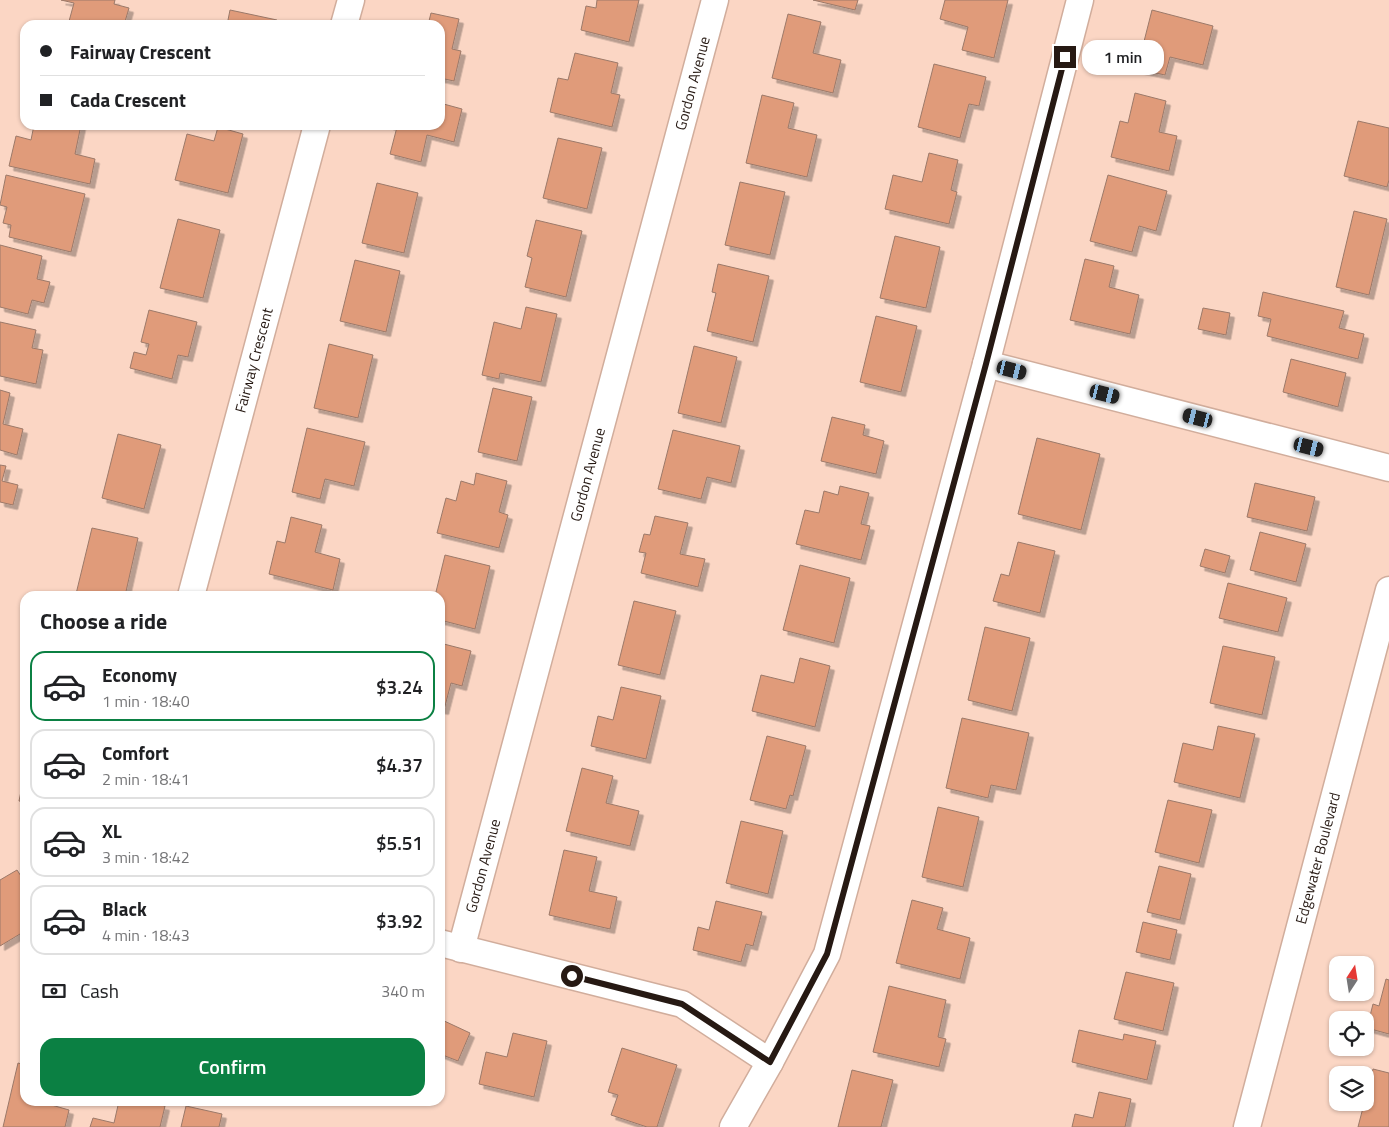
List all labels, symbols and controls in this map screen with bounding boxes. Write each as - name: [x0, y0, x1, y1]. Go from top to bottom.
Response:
- street label: Gordon Avenue: [669, 34, 716, 133]
- text: Fairway Crescent: [70, 37, 211, 66]
- callout: 1 min: [1082, 40, 1165, 74]
- text: 1 min: [1104, 45, 1142, 69]
- route end: [1054, 46, 1076, 68]
- text: Cada Crescent: [70, 85, 186, 114]
- street label: Fairway Crescent: [229, 304, 279, 415]
- car: [995, 359, 1028, 381]
- car: [1088, 383, 1121, 405]
- car: [1181, 407, 1214, 429]
- street label: Gordon Avenue: [564, 425, 611, 524]
- car: [1292, 436, 1325, 458]
- text: Choose a ride: [40, 604, 167, 638]
- text: Economy: [102, 660, 177, 689]
- icon: car: [42, 664, 87, 709]
- text: $3.24: [376, 672, 423, 701]
- text: 1 min · 18:40: [102, 689, 190, 713]
- text: Comfort: [102, 738, 169, 767]
- icon: car: [42, 742, 87, 787]
- text: $4.37: [376, 750, 423, 779]
- text: 2 min · 18:41: [102, 767, 190, 791]
- street label: Edgewater Boulevard: [1289, 790, 1346, 926]
- text: XL: [102, 816, 122, 845]
- street label: Gordon Avenue: [459, 816, 506, 915]
- icon: car: [42, 820, 87, 865]
- text: $5.51: [376, 828, 423, 857]
- text: 3 min · 18:42: [102, 845, 190, 869]
- text: Black: [102, 894, 147, 923]
- icon: car: [42, 898, 87, 943]
- text: $3.92: [376, 906, 423, 935]
- text: 4 min · 18:43: [102, 923, 190, 947]
- north arrow: [1329, 956, 1374, 1001]
- map controls: [1329, 956, 1374, 1111]
- route start: [561, 965, 583, 987]
- text: Cash: [80, 976, 119, 1005]
- icon: cash: [40, 977, 68, 1005]
- text: 340 m: [381, 979, 425, 1003]
- button: locate: [1329, 1011, 1374, 1056]
- button: Confirm: [40, 1038, 425, 1096]
- button: layers: [1329, 1066, 1374, 1111]

